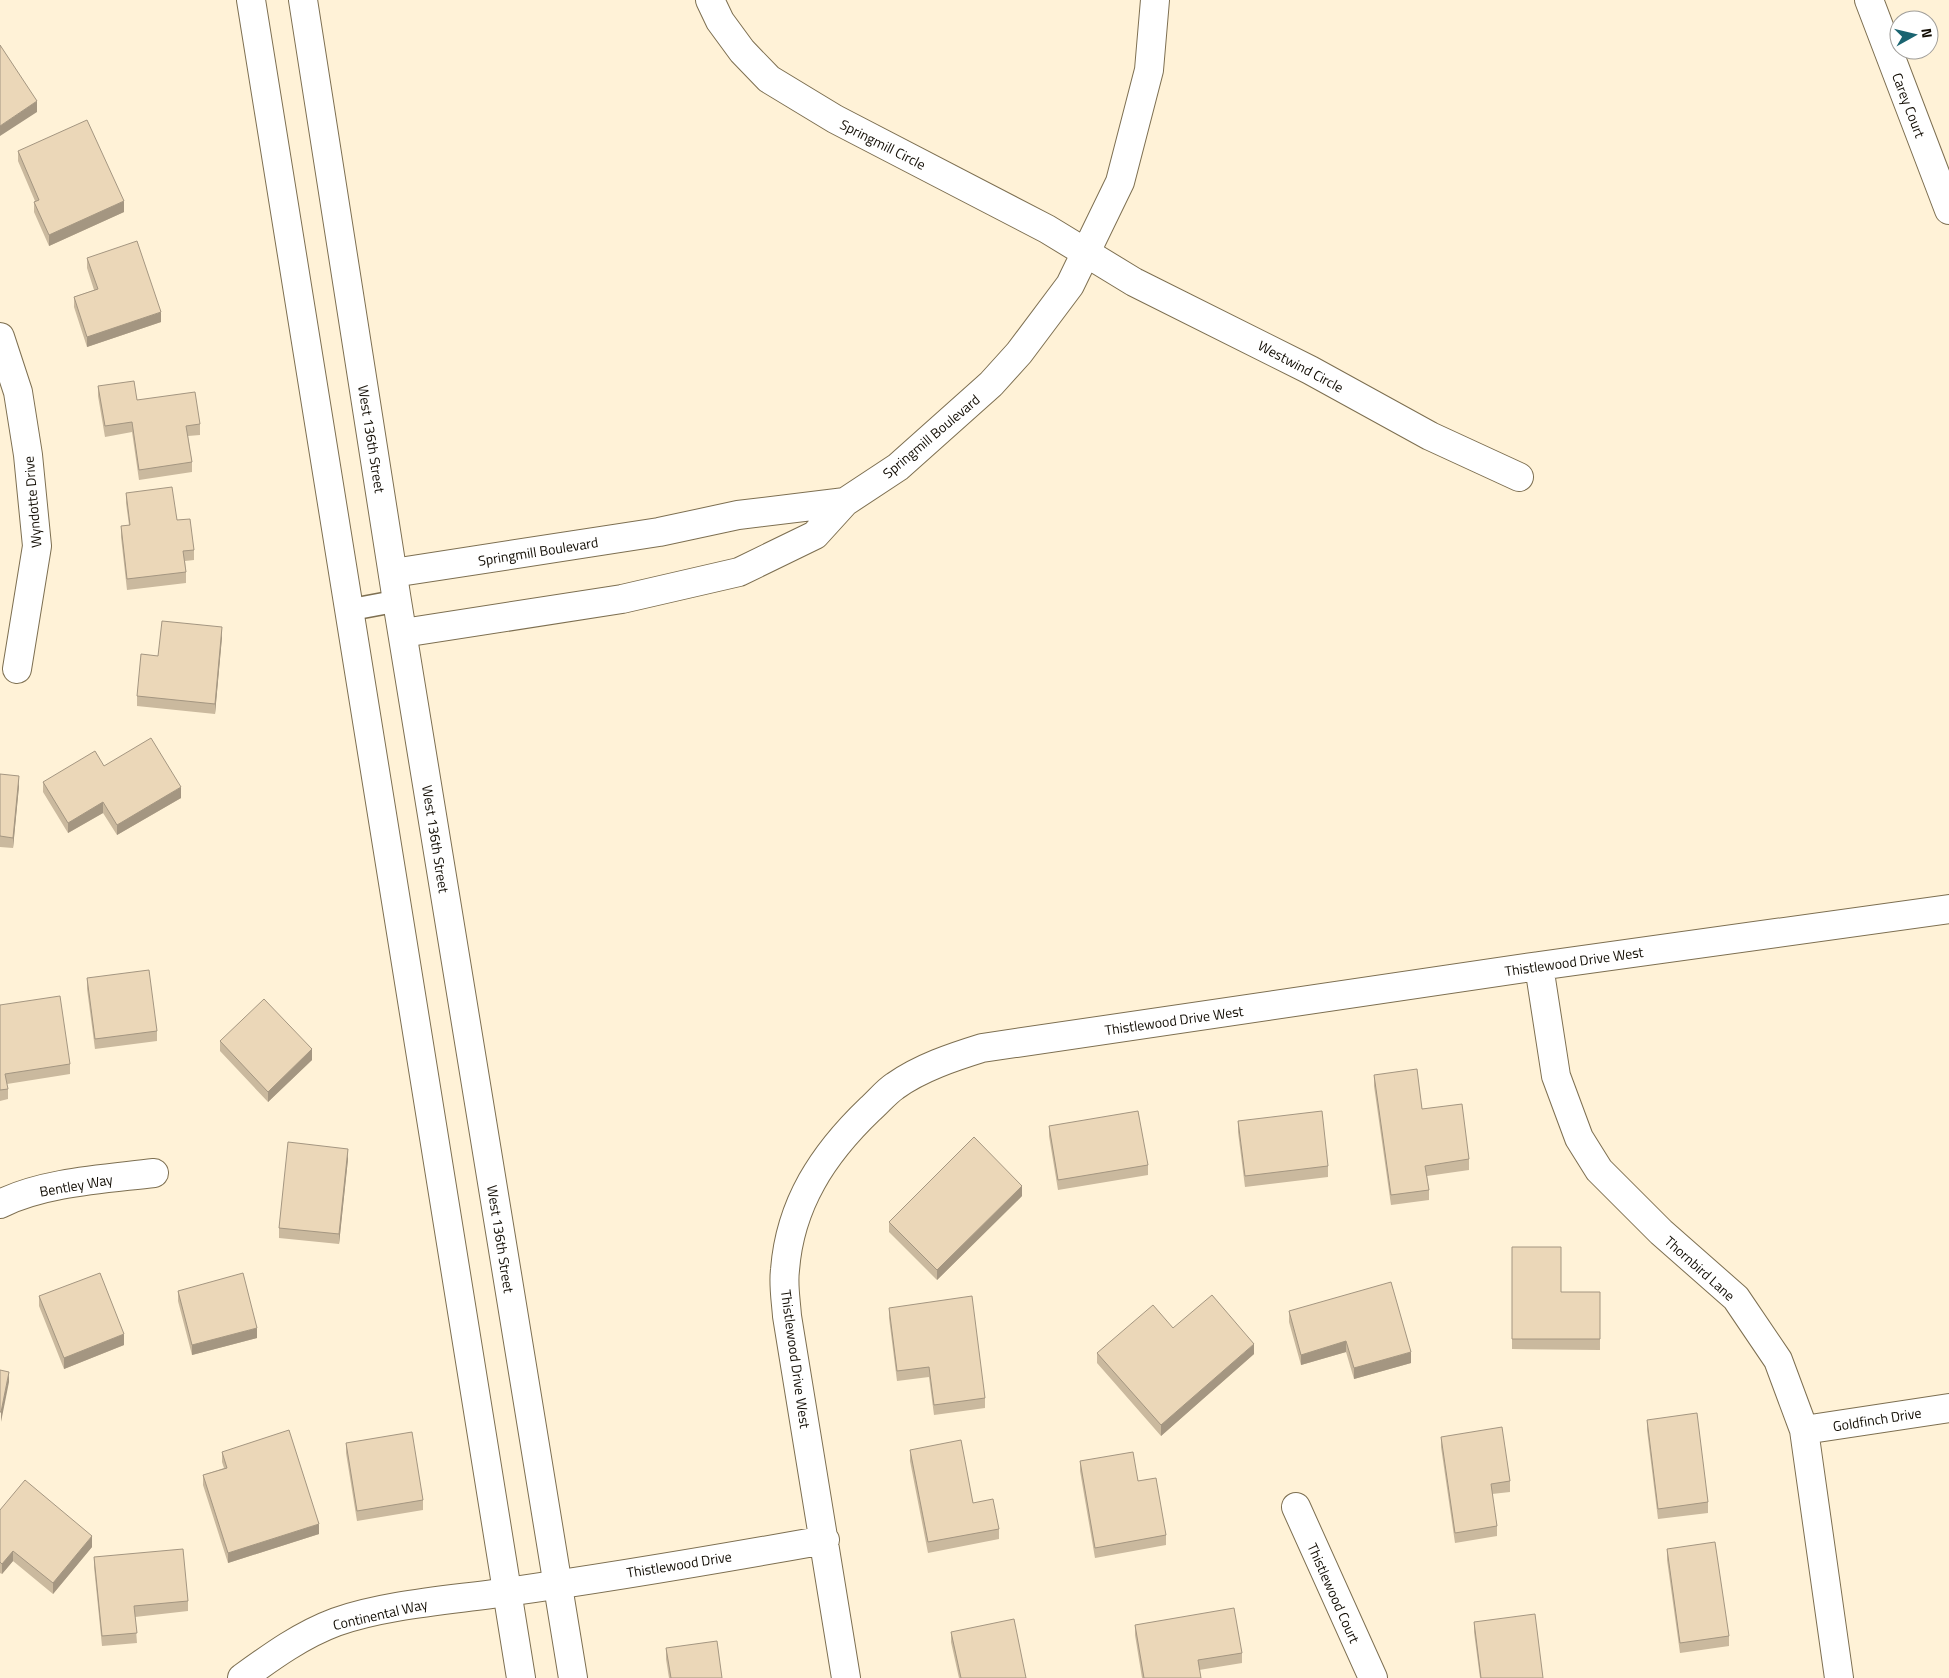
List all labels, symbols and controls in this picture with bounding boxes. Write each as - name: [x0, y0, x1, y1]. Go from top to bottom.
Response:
- north arrow: [1889, 10, 1939, 60]
- text: N: [1916, 27, 1938, 39]
- street label: Carey Court: [1887, 69, 1931, 141]
- street label: Springmill Circle: [836, 113, 930, 175]
- street label: Westwind Circle: [1255, 335, 1347, 397]
- street label: West 136th Street: [353, 384, 391, 494]
- street label: Springmill Boulevard: [878, 389, 984, 483]
- street label: Wyndotte Drive: [18, 455, 46, 549]
- street label: Springmill Boulevard: [476, 531, 600, 571]
- street label: West 136th Street: [417, 784, 455, 894]
- street label: Thistlewood Drive West: [1503, 941, 1645, 981]
- street label: Thistlewood Drive West: [1103, 1000, 1245, 1040]
- street label: Bentley Way: [38, 1168, 114, 1202]
- street label: West 136th Street: [482, 1184, 520, 1294]
- street label: Thornbird Lane: [1660, 1231, 1740, 1305]
- street label: Thistlewood Drive West: [776, 1288, 816, 1430]
- street label: Goldfinch Drive: [1831, 1402, 1923, 1436]
- street label: Thistlewood Court: [1303, 1540, 1365, 1646]
- street label: Thistlewood Drive: [625, 1545, 733, 1583]
- street label: Continental Way: [331, 1593, 430, 1635]

